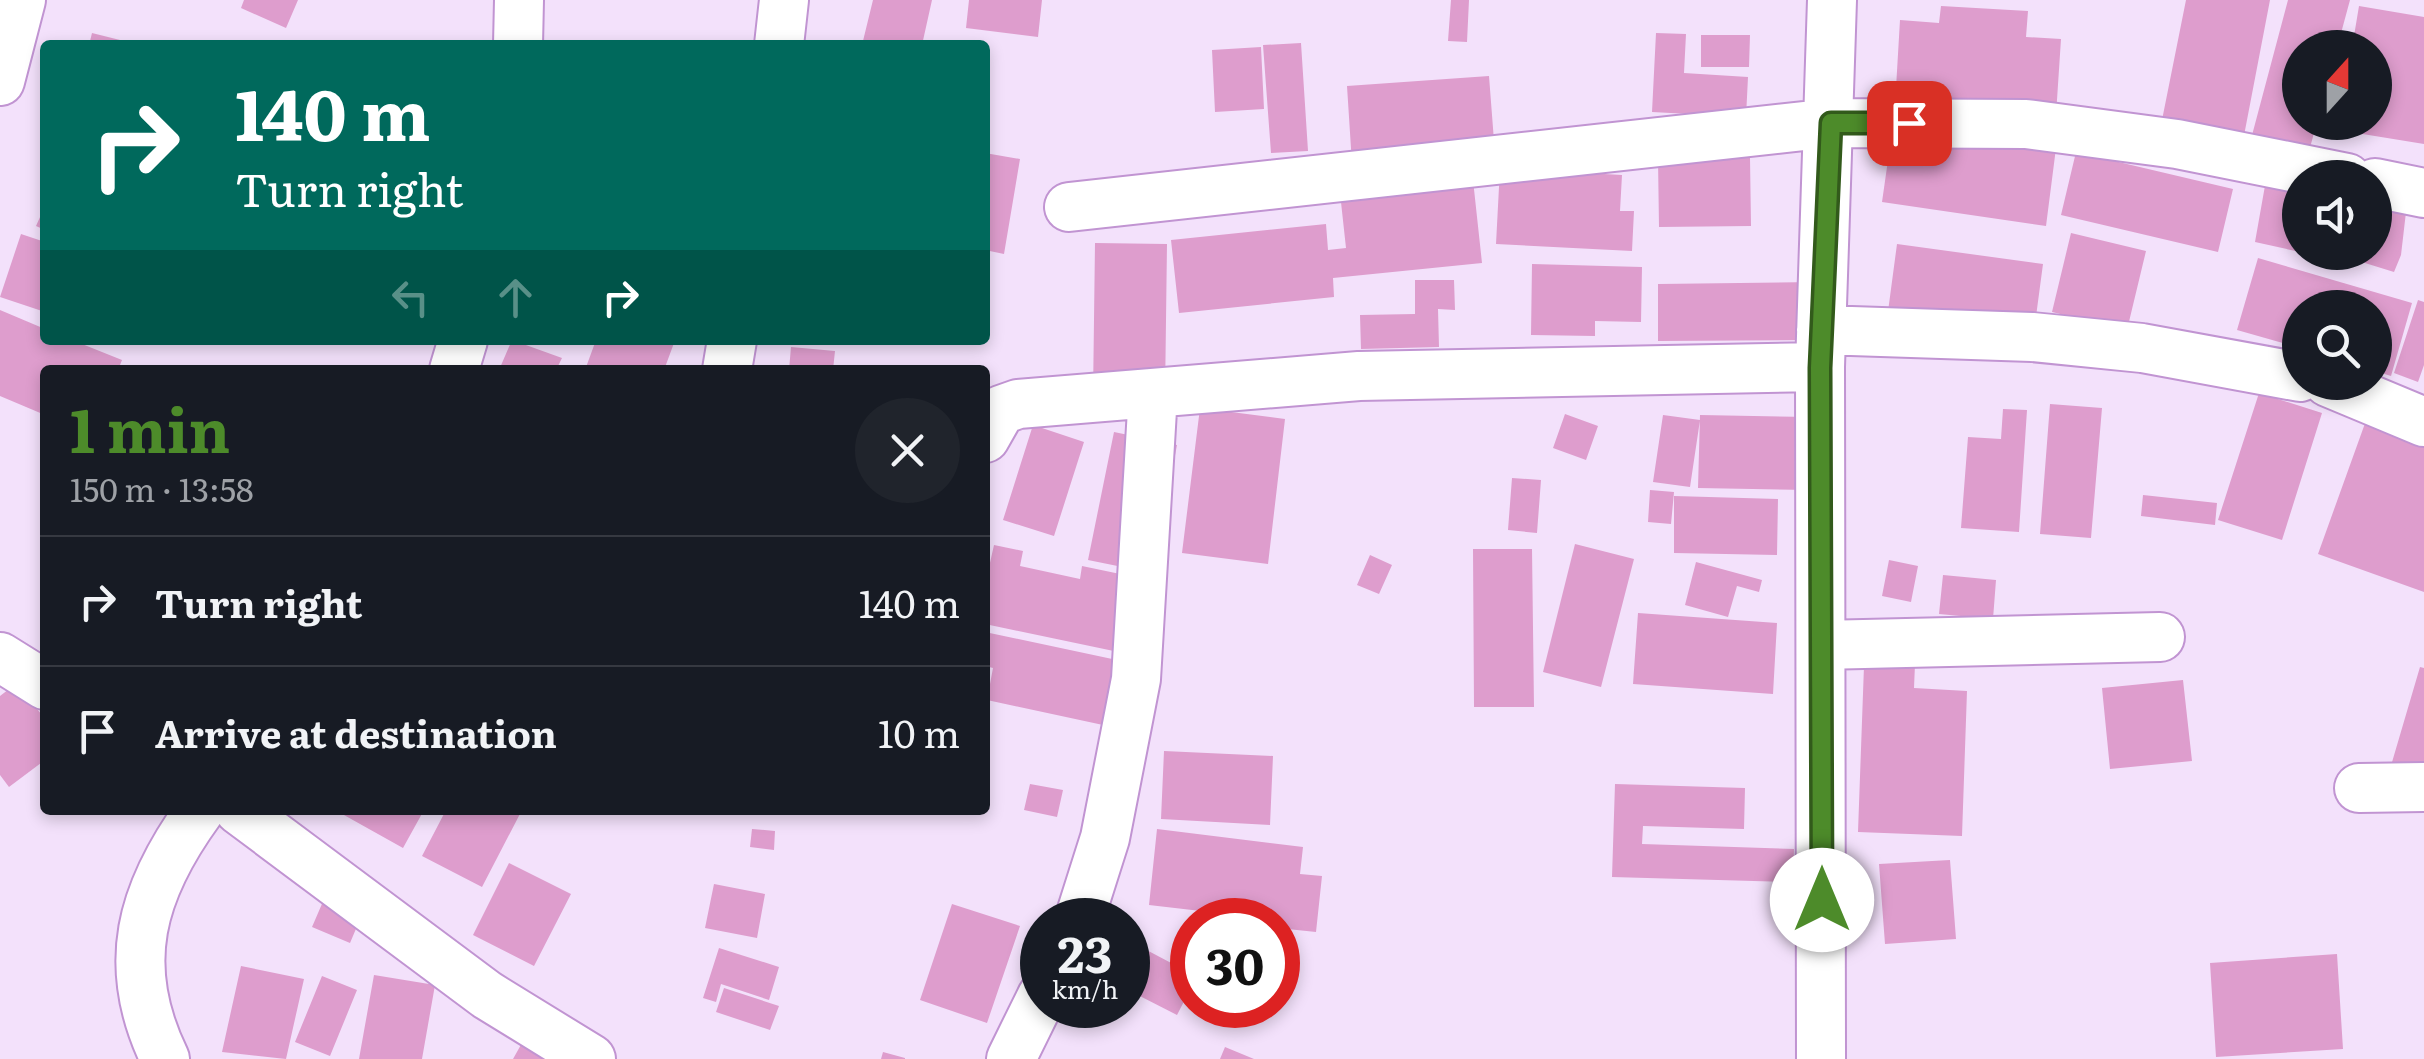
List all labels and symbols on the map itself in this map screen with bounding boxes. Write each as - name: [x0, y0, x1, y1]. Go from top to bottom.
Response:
- north arrow: [2282, 30, 2392, 140]
- pin: [1867, 81, 1952, 166]
- position arrow: [1770, 848, 1874, 952]
- speed limit sign: 30: [1170, 898, 1300, 1028]

